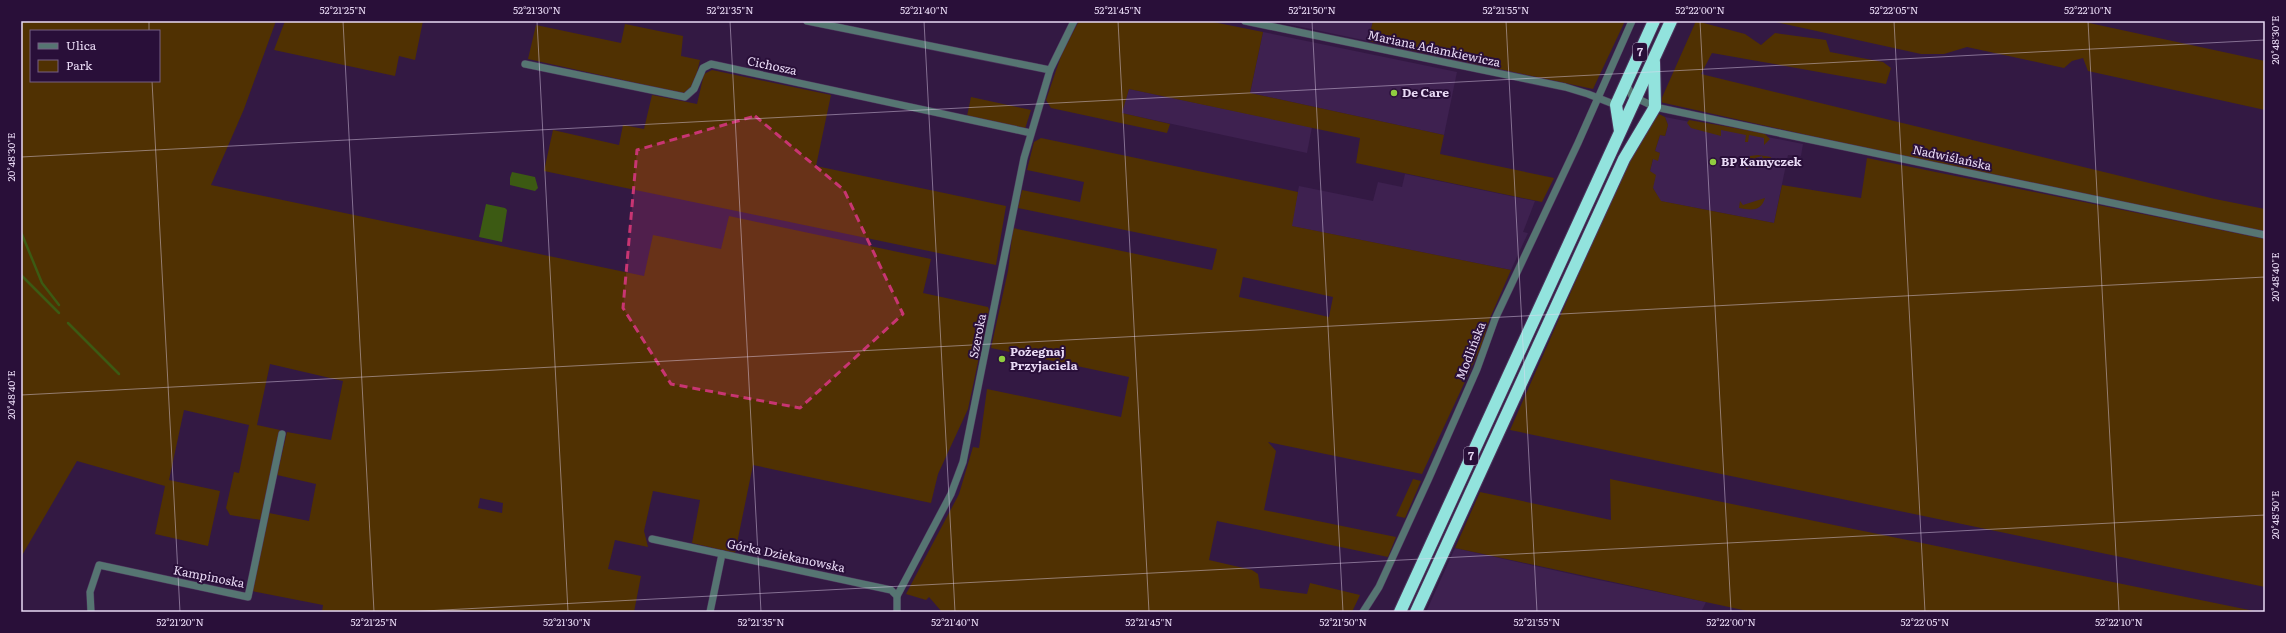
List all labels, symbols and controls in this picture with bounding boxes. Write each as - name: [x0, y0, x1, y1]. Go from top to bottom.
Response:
- text: 52°21'25"N: [320, 2, 366, 17]
- text: 52°21'30"N: [513, 2, 561, 17]
- text: 52°21'35"N: [706, 2, 754, 17]
- text: 52°21'40"N: [900, 2, 948, 17]
- text: 52°21'45"N: [1094, 2, 1142, 17]
- text: 52°21'50"N: [1288, 2, 1336, 17]
- text: 52°21'55"N: [1483, 2, 1529, 17]
- text: 52°22'00"N: [1675, 2, 1725, 17]
- text: 52°22'05"N: [1870, 2, 1918, 17]
- text: 52°22'10"N: [2064, 2, 2112, 17]
- text: 20°48'30"E: [2267, 16, 2282, 64]
- street label: Mariana Adamkiewicza: [1366, 25, 1503, 71]
- legend: [30, 30, 160, 82]
- text: Ulica: [66, 36, 97, 54]
- road number: 7: [1633, 43, 1647, 61]
- street label: Cichosza: [746, 51, 799, 79]
- text: Park: [66, 56, 93, 74]
- place label: De Care: [1402, 83, 1449, 101]
- marker: De Care: [1389, 88, 1399, 98]
- text: 20°48'30"E: [3, 133, 18, 181]
- street label: Nadwiślańska: [1911, 140, 1994, 174]
- place label: BP Kamyczek: [1721, 152, 1803, 170]
- marker: BP Kamyczek: [1708, 157, 1718, 167]
- text: 20°48'40"E: [2267, 252, 2282, 302]
- street label: Szeroka: [964, 311, 990, 360]
- street label: Modlińska: [1451, 318, 1490, 382]
- place label: Pożegnaj Przyjaciela: [1010, 342, 1078, 374]
- marker: Pożegnaj Przyjaciela: [997, 354, 1007, 364]
- text: 20°48'40"E: [3, 370, 18, 420]
- road number: 7: [1464, 447, 1478, 465]
- text: 20°48'50"E: [2267, 491, 2282, 539]
- street label: Górka Dziekanowska: [725, 534, 848, 576]
- street label: Kampinoska: [172, 560, 247, 592]
- text: 52°21'20"N: [156, 614, 204, 629]
- text: 52°21'25"N: [351, 614, 397, 629]
- text: 52°21'30"N: [543, 614, 591, 629]
- text: 52°21'35"N: [737, 614, 785, 629]
- text: 52°21'40"N: [931, 614, 979, 629]
- text: 52°21'45"N: [1125, 614, 1173, 629]
- text: 52°21'50"N: [1319, 614, 1367, 629]
- text: 52°21'55"N: [1514, 614, 1560, 629]
- text: 52°22'00"N: [1706, 614, 1756, 629]
- text: 52°22'05"N: [1901, 614, 1949, 629]
- text: 52°22'10"N: [2095, 614, 2143, 629]

